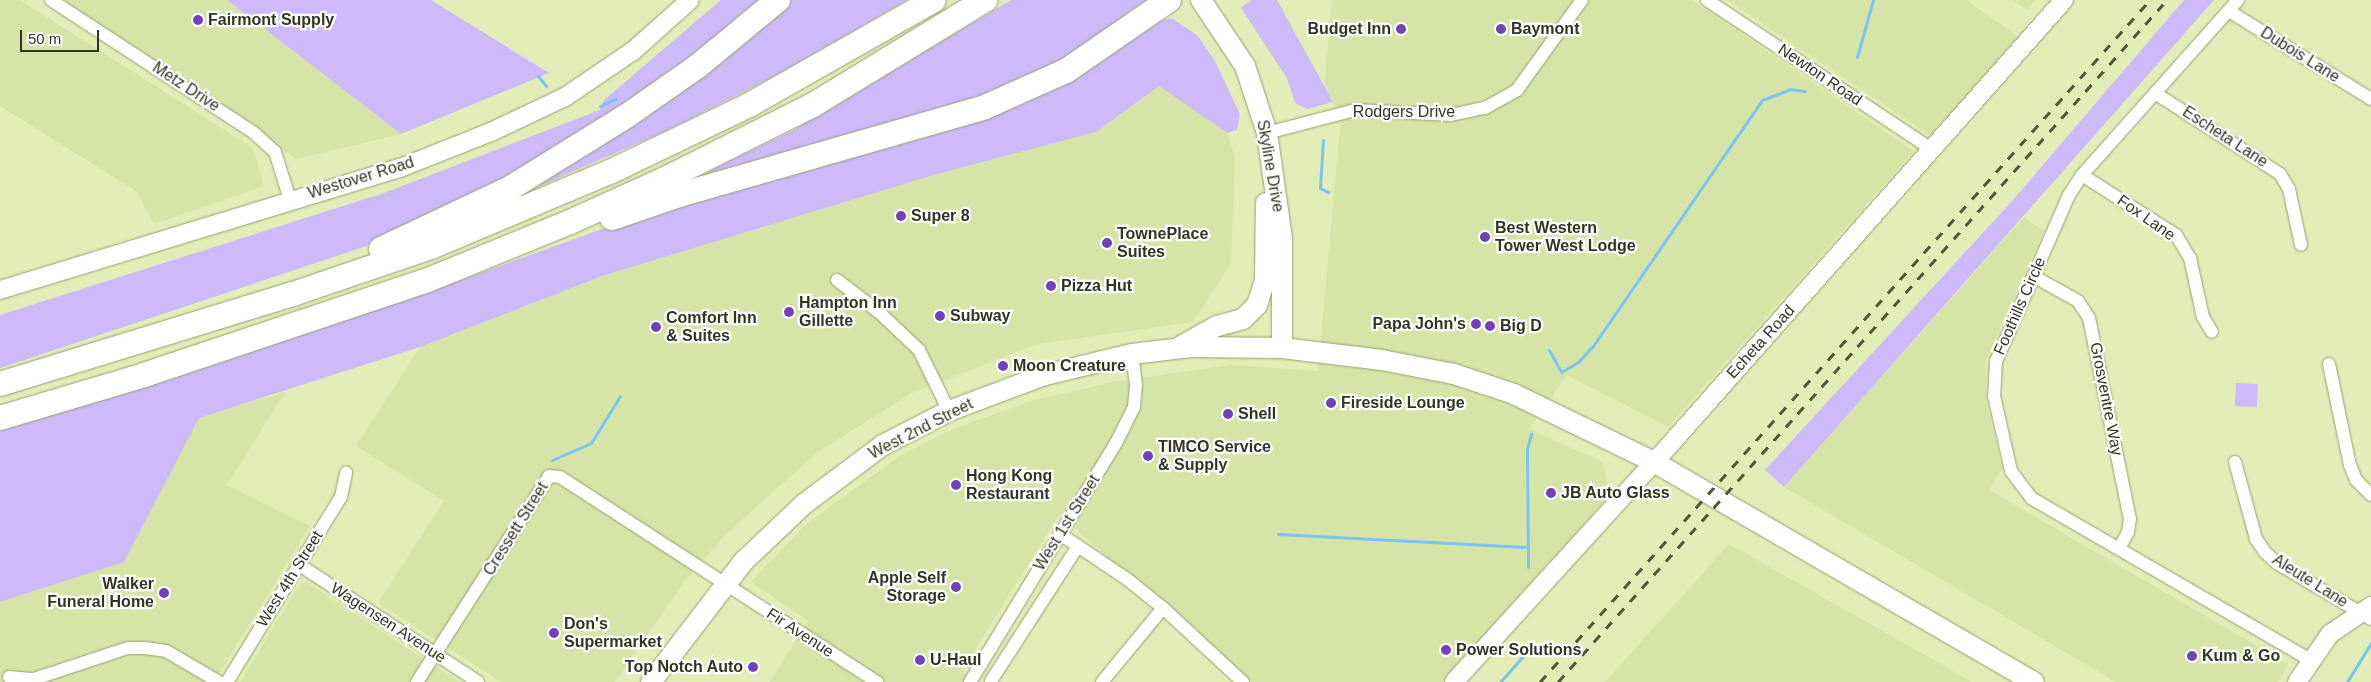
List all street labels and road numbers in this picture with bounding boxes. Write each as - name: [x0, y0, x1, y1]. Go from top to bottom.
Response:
- street label: Dubois Lane: [2257, 23, 2343, 87]
- street label: Newton Road: [1774, 40, 1866, 110]
- street label: Metz Drive: [149, 58, 223, 116]
- street label: Rodgers Drive: [1353, 102, 1455, 122]
- street label: Escheta Lane: [2179, 102, 2271, 172]
- street label: Skyline Drive: [1252, 118, 1288, 214]
- street label: Westover Road: [306, 153, 416, 203]
- street label: Fox Lane: [2113, 191, 2179, 245]
- street label: Foothills Circle: [1990, 254, 2050, 358]
- street label: Echeta Road: [1723, 301, 1799, 383]
- street label: Grosventre Way: [2086, 341, 2126, 457]
- street label: West 2nd Street: [866, 394, 976, 464]
- street label: West 1st Street: [1030, 472, 1104, 574]
- street label: Cressett Street: [480, 479, 552, 579]
- street label: West 4th Street: [253, 527, 327, 631]
- street label: Aleute Lane: [2269, 550, 2351, 612]
- street label: Wagensen Avenue: [326, 578, 450, 668]
- street label: Fir Avenue: [762, 604, 838, 662]

